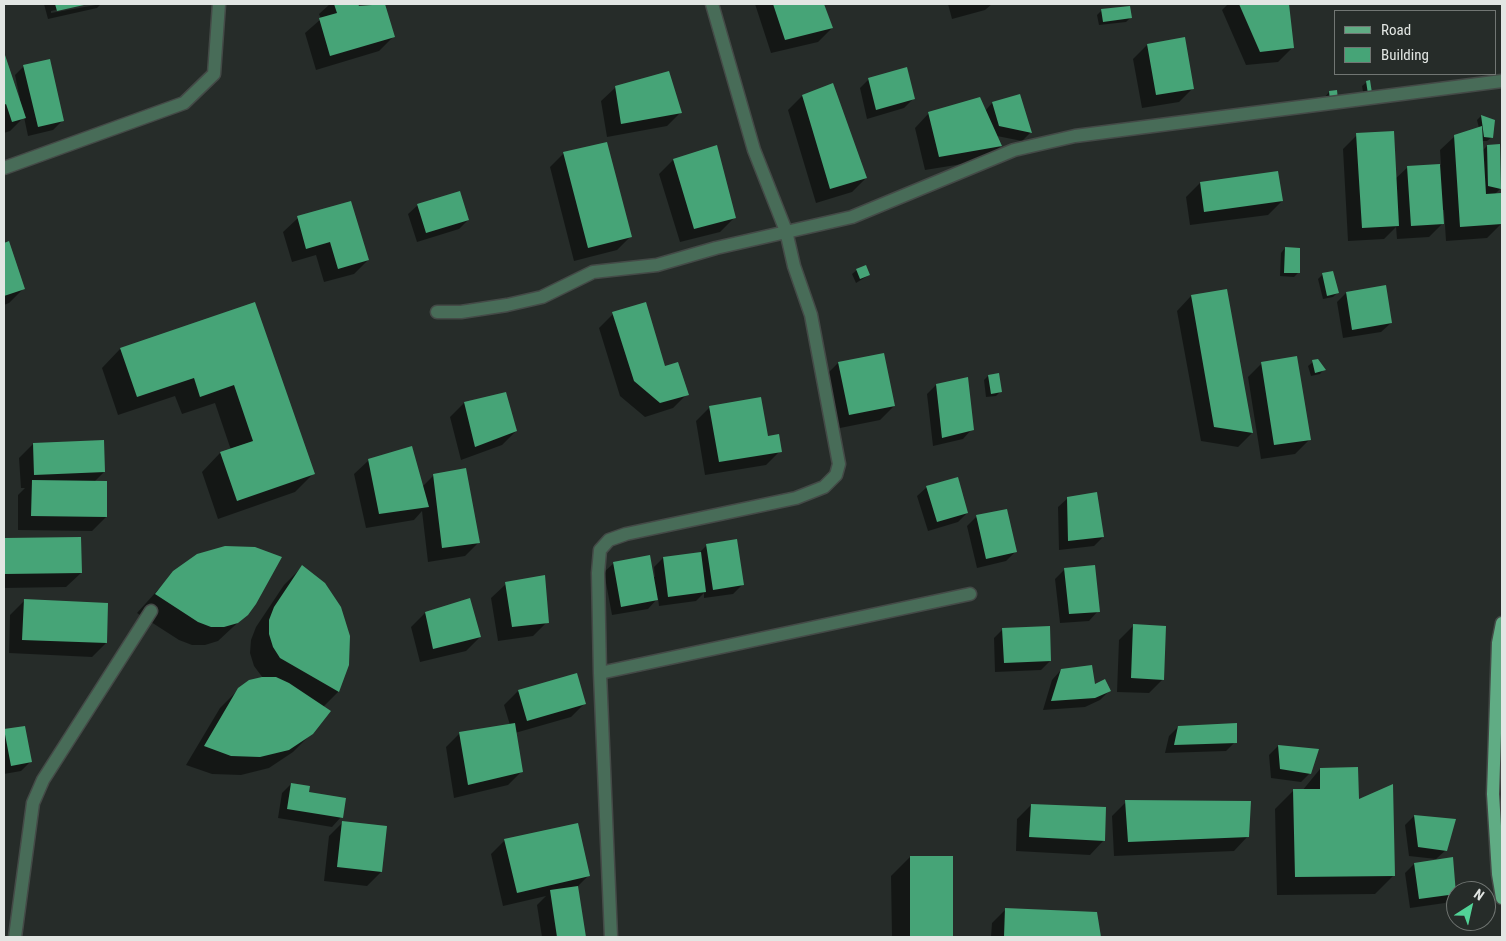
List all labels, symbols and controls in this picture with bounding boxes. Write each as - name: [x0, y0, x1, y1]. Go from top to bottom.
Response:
- legend: [1334, 10, 1496, 75]
- text: Road: [1381, 21, 1411, 39]
- text: Building: [1381, 46, 1429, 64]
- north arrow: [1446, 881, 1496, 931]
- text: N: [1471, 886, 1487, 904]

